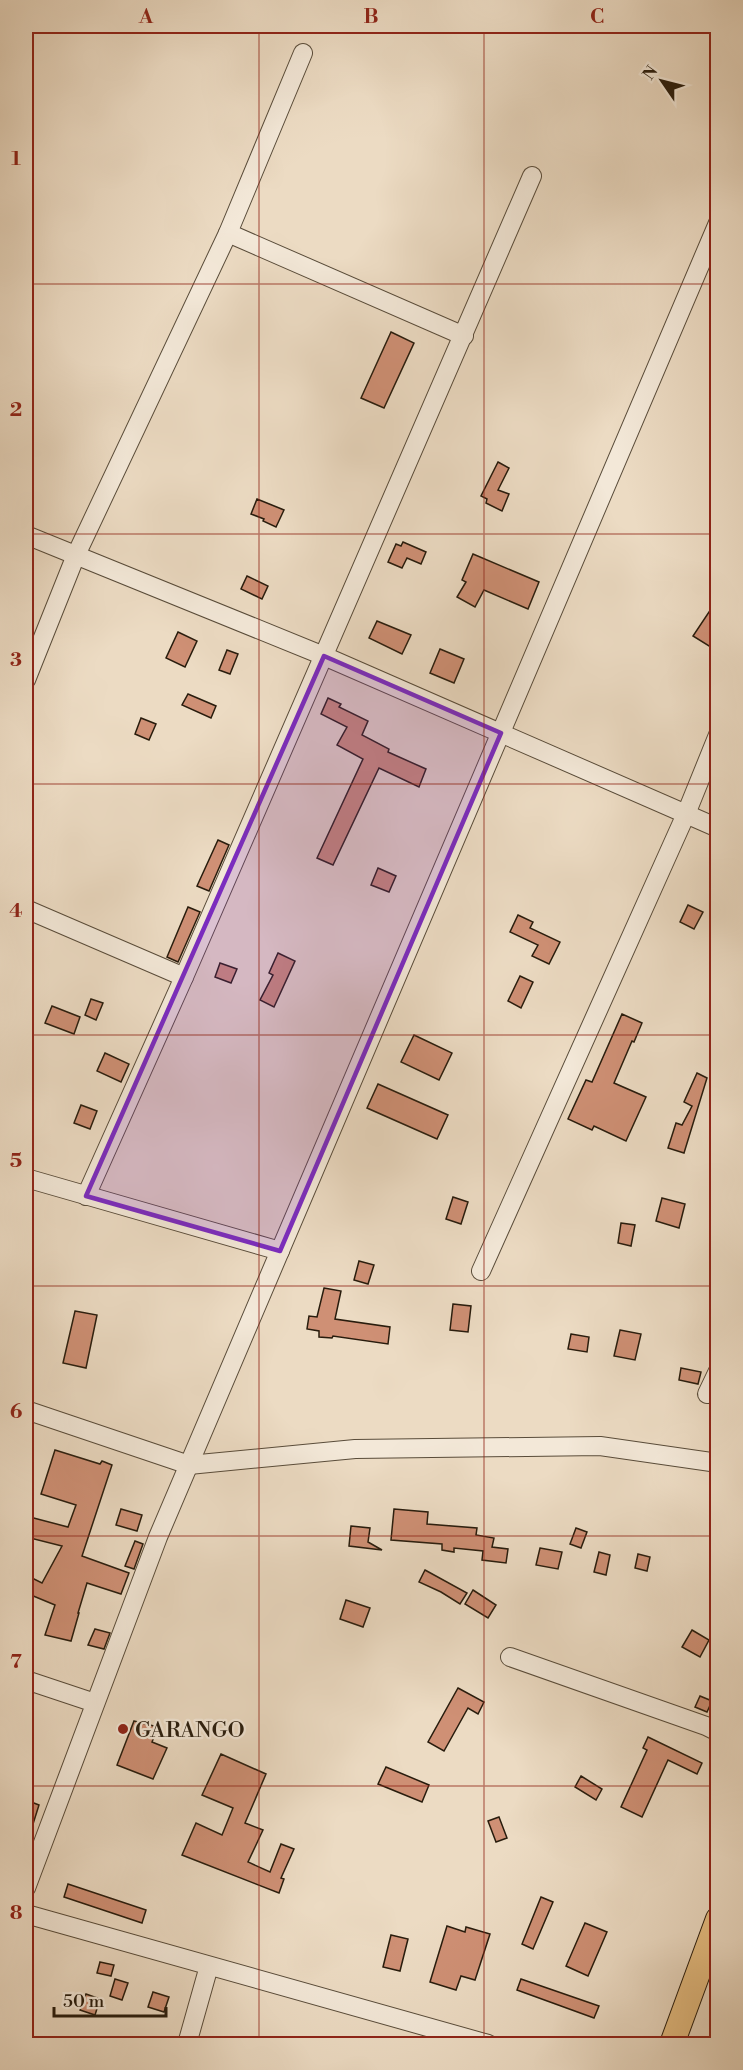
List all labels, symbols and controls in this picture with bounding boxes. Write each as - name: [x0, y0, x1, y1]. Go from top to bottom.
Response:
- text: A: [138, 5, 154, 30]
- text: B: [363, 5, 379, 30]
- text: C: [590, 5, 604, 30]
- north arrow: [632, 51, 692, 111]
- text: N: [639, 62, 663, 84]
- text: 1: [11, 147, 21, 172]
- text: 2: [10, 398, 22, 423]
- text: 3: [10, 648, 22, 673]
- text: 4: [9, 899, 23, 924]
- text: 5: [10, 1149, 22, 1174]
- text: 6: [10, 1400, 23, 1425]
- text: 7: [10, 1650, 22, 1675]
- place label: GARANGO: [135, 1717, 245, 1744]
- marker: GARANGO: [116, 1722, 130, 1736]
- text: 8: [10, 1901, 23, 1926]
- scale bar: [54, 1980, 166, 2018]
- text: 50 m: [63, 1990, 105, 2013]

